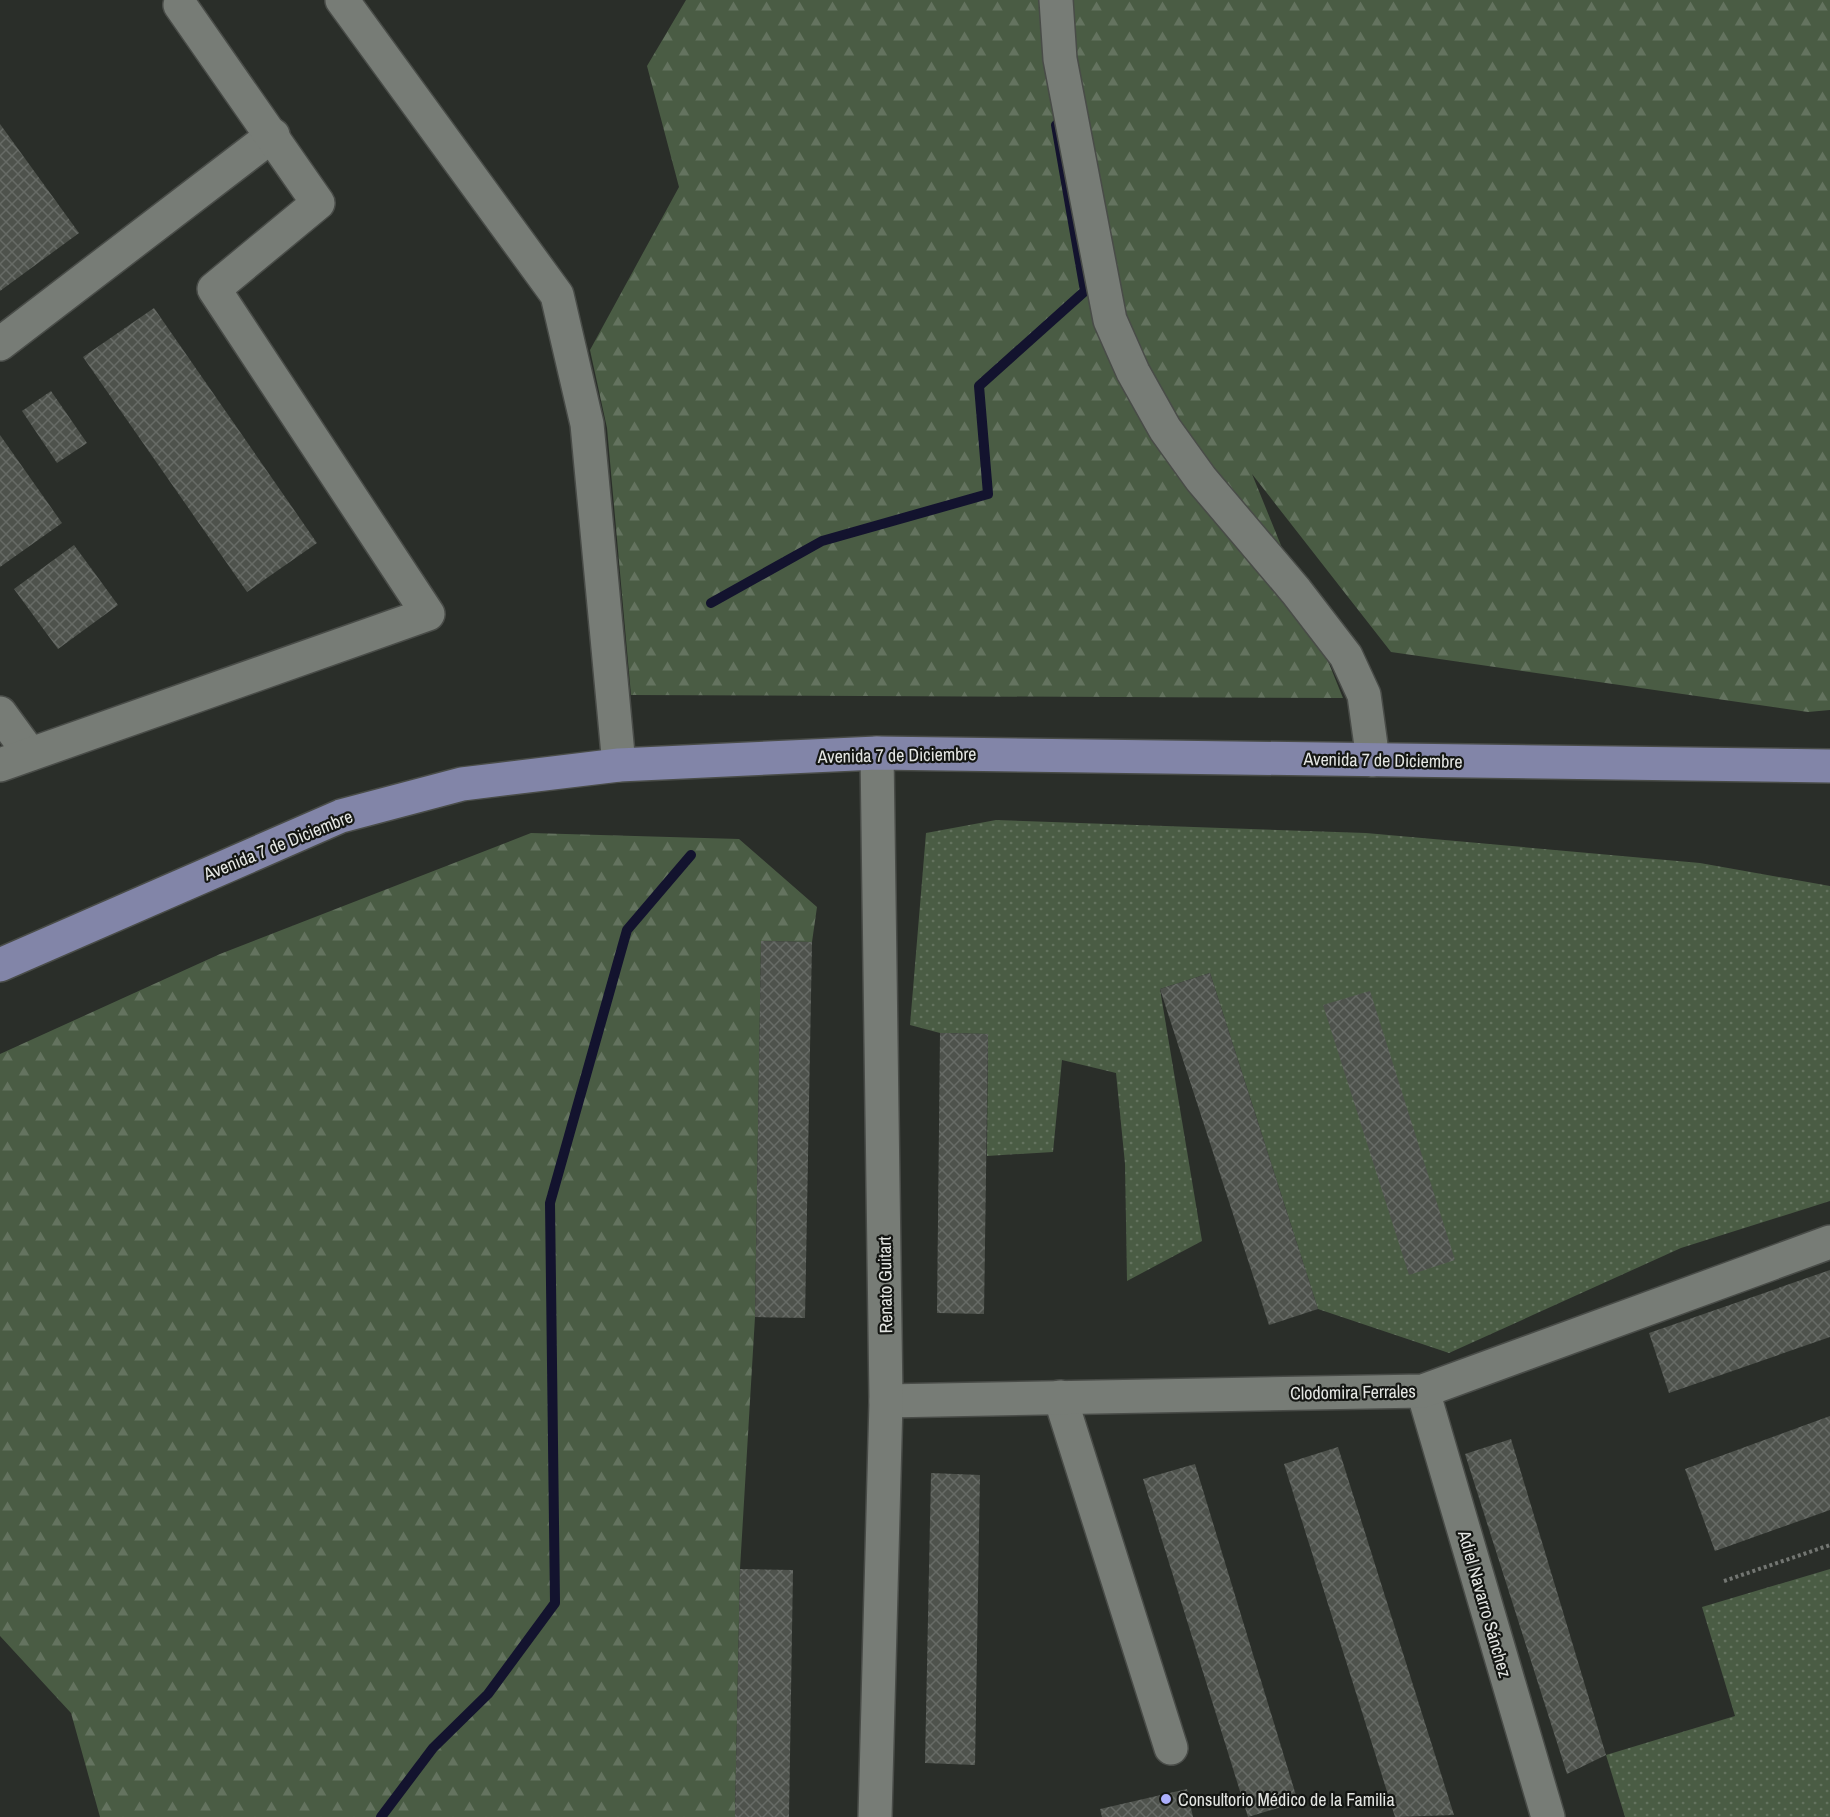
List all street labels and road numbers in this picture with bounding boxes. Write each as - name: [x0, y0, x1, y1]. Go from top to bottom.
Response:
- street label: Avenida 7 de Diciembre: [816, 741, 977, 769]
- street label: Avenida 7 de Diciembre: [1302, 746, 1463, 774]
- street label: Avenida 7 de Diciembre: [199, 804, 356, 887]
- street label: Renato Guitart: [872, 1236, 898, 1334]
- street label: Clodomira Ferrales: [1290, 1378, 1416, 1406]
- street label: Adiel Navarro Sánchez: [1452, 1527, 1518, 1680]

